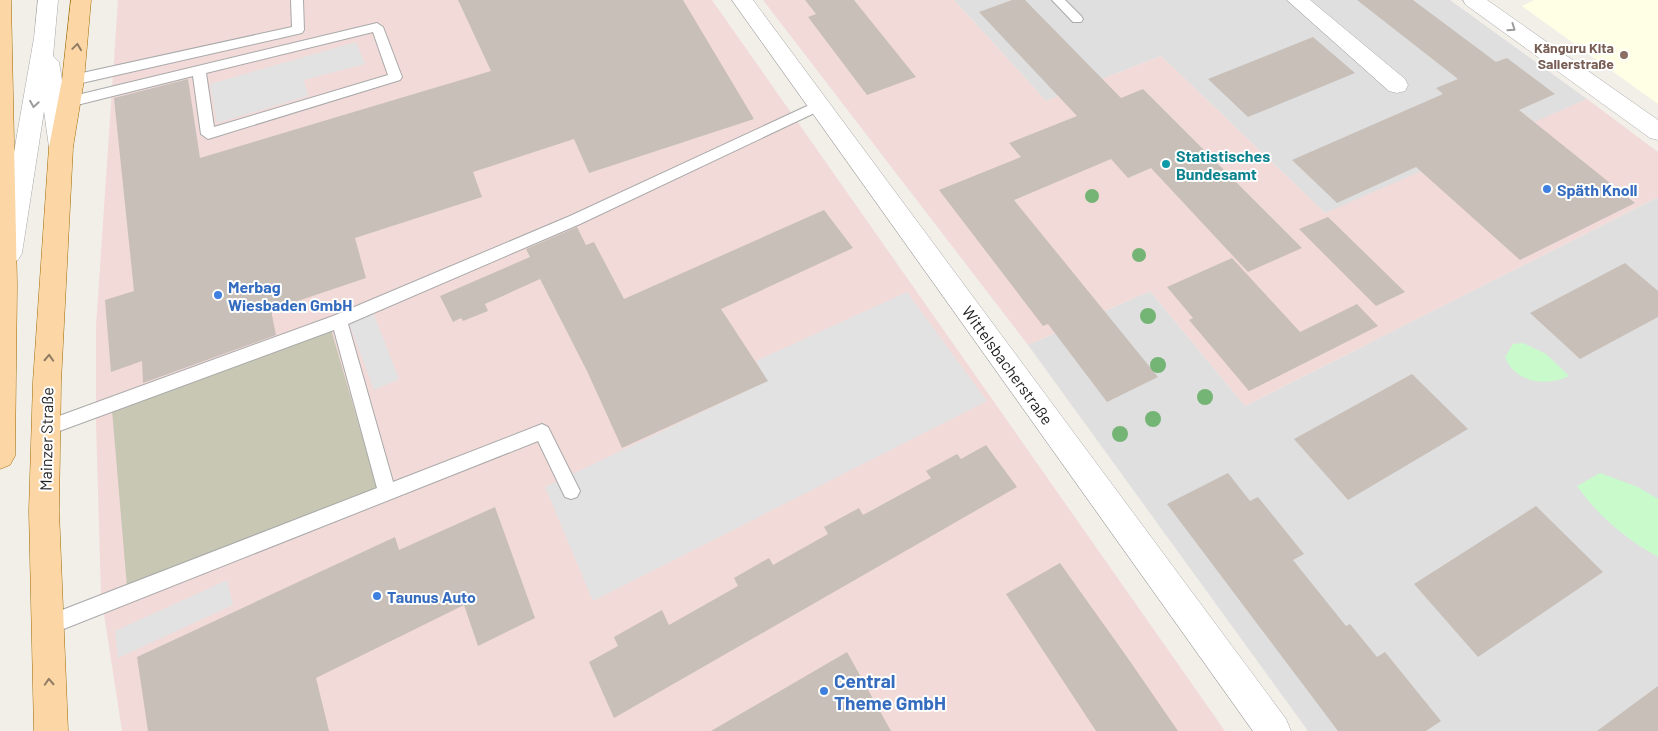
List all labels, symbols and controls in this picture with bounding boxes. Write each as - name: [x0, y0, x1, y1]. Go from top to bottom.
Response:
- one-way arrow: [1507, 22, 1516, 31]
- place label: Känguru Kita Salierstraße: [1534, 39, 1614, 72]
- one-way arrow: [71, 43, 82, 51]
- marker: Känguru Kita Salierstraße: [1618, 49, 1630, 61]
- one-way arrow: [29, 99, 39, 108]
- place label: Statistisches Bundesamt: [1176, 146, 1270, 183]
- marker: Statistisches Bundesamt: [1160, 158, 1172, 170]
- place label: Späth Knoll: [1557, 180, 1638, 199]
- marker: Späth Knoll: [1541, 183, 1553, 195]
- place label: Merbag Wiesbaden GmbH: [228, 277, 352, 314]
- marker: Merbag Wiesbaden GmbH: [212, 289, 224, 301]
- street label: Wittelsbacherstraße: [958, 302, 1058, 428]
- one-way arrow: [43, 354, 54, 362]
- street label: Mainzer Straße: [36, 387, 56, 491]
- place label: Taunus Auto: [387, 587, 476, 606]
- marker: Taunus Auto: [371, 590, 383, 602]
- place label: Central Theme GmbH: [834, 669, 946, 714]
- one-way arrow: [43, 678, 54, 686]
- marker: Central Theme GmbH: [818, 685, 830, 697]

